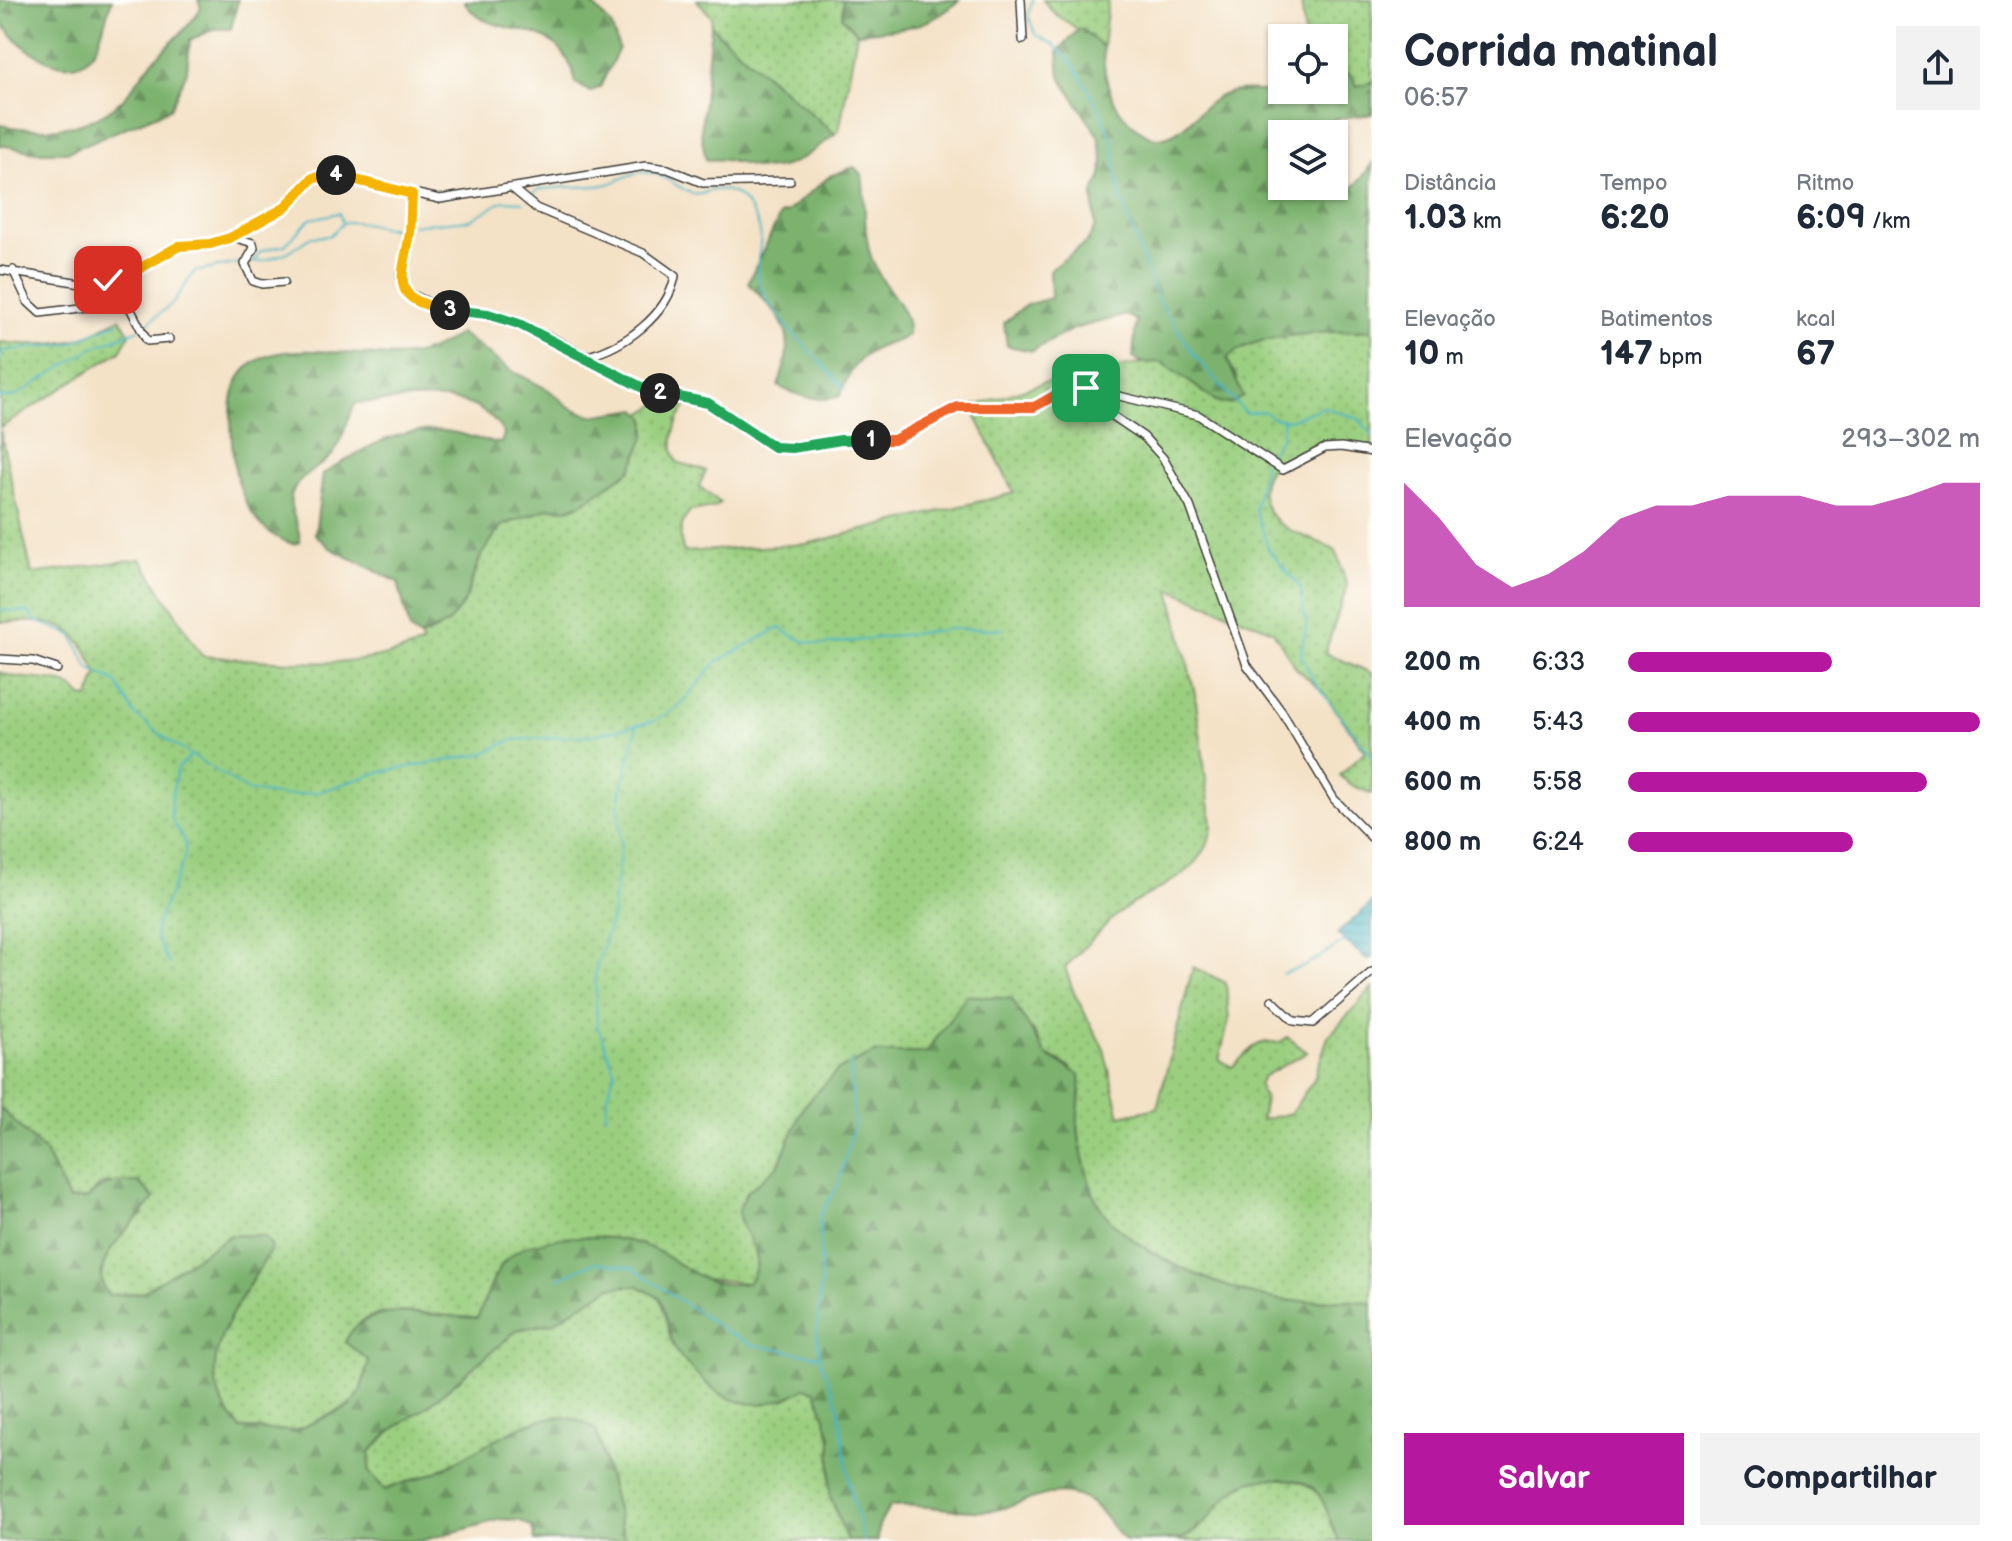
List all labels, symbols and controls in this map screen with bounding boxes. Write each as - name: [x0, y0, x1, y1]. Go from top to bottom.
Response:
- map controls: [1268, 24, 1348, 200]
- button: locate: [1268, 24, 1348, 104]
- text: Corrida matinal: [1404, 26, 1718, 79]
- button: share: [1896, 26, 1980, 110]
- text: 06:57: [1404, 83, 1468, 114]
- button: layers: [1268, 120, 1348, 200]
- pin: 4: [316, 155, 356, 195]
- text: 4: [330, 161, 342, 188]
- text: Distância: [1404, 170, 1496, 197]
- text: Tempo: [1600, 170, 1667, 197]
- text: Ritmo: [1796, 170, 1854, 197]
- text: 1.03: [1404, 197, 1467, 238]
- text: 6:20: [1600, 197, 1670, 238]
- text: 6:09: [1796, 197, 1866, 238]
- text: km: [1467, 208, 1502, 235]
- text: /km: [1866, 208, 1911, 235]
- pin: [74, 246, 142, 314]
- icon: check: [86, 258, 130, 302]
- pin: 3: [430, 290, 470, 330]
- text: 3: [444, 296, 456, 323]
- text: Elevação: [1404, 306, 1496, 333]
- text: Batimentos: [1600, 306, 1713, 333]
- text: kcal: [1796, 306, 1835, 333]
- text: 10: [1404, 333, 1440, 374]
- text: 147: [1600, 333, 1653, 374]
- text: 67: [1796, 333, 1835, 374]
- text: m: [1440, 344, 1464, 371]
- text: bpm: [1653, 344, 1702, 371]
- pin: [1052, 354, 1120, 422]
- icon: arrive: [1064, 366, 1108, 410]
- pin: 2: [640, 373, 680, 413]
- text: 2: [653, 379, 667, 406]
- pin: 1: [851, 420, 891, 460]
- text: Elevação: [1404, 424, 1512, 455]
- text: 293–302 m: [1841, 424, 1980, 455]
- text: 1: [866, 426, 876, 453]
- text: 200 m: [1404, 647, 1481, 678]
- text: 6:33: [1532, 647, 1585, 678]
- text: 400 m: [1404, 707, 1481, 738]
- text: 5:43: [1532, 707, 1584, 738]
- text: 600 m: [1404, 767, 1481, 798]
- text: 5:58: [1532, 767, 1582, 798]
- text: 800 m: [1404, 827, 1481, 858]
- text: 6:24: [1532, 827, 1584, 858]
- button: Salvar: [1404, 1433, 1684, 1525]
- button: Compartilhar: [1700, 1433, 1980, 1525]

